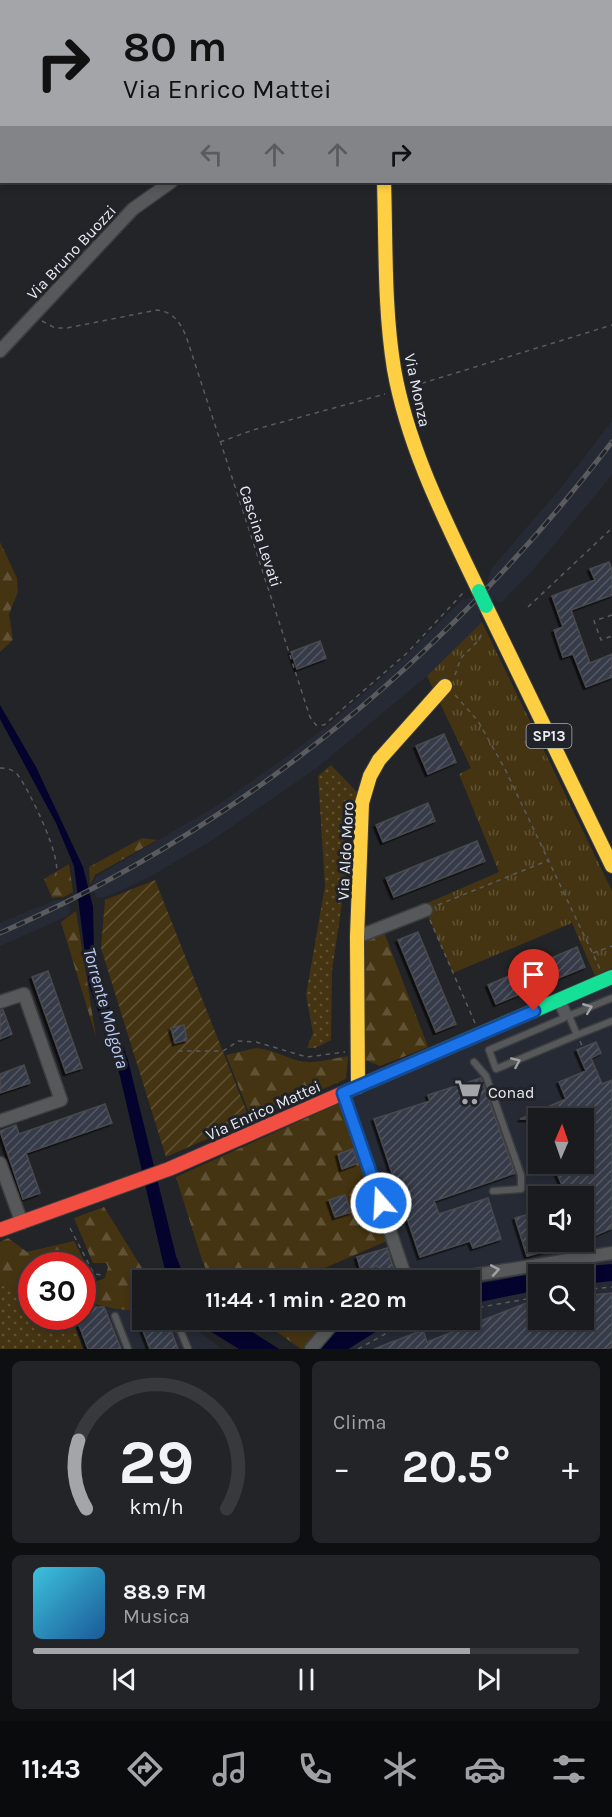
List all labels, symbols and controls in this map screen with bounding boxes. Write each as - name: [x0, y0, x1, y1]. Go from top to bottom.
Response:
- text: 80 m: [123, 22, 227, 72]
- icon: right: [24, 24, 102, 102]
- text: Via Enrico Mattei: [123, 73, 332, 105]
- icon: left: [195, 138, 228, 171]
- icon: ahead: [258, 138, 291, 171]
- icon: ahead: [321, 138, 354, 171]
- icon: right: [384, 138, 417, 171]
- street label: Via Bruno Buozzi: [23, 201, 120, 304]
- street label: Via Monza: [400, 352, 435, 429]
- street label: Cascina Levati: [235, 483, 286, 589]
- road number: SP13: [526, 724, 572, 748]
- street label: Via Aldo Moro: [333, 801, 358, 901]
- water label: Torrente Molgora: [78, 945, 134, 1071]
- pin: [508, 949, 559, 1011]
- icon: arrive: [517, 958, 550, 991]
- one-way arrow: [582, 1003, 593, 1015]
- one-way arrow: [510, 1057, 521, 1069]
- street label: Via Enrico Mattei: [203, 1077, 324, 1144]
- supermarket icon: Conad: [453, 1077, 483, 1107]
- place label: Conad: [488, 1083, 535, 1102]
- north arrow: [528, 1108, 594, 1174]
- map controls: [528, 1108, 594, 1330]
- position arrow: [349, 1171, 413, 1235]
- button: sound: [528, 1186, 594, 1252]
- speed limit sign: 30: [18, 1252, 96, 1330]
- button: search: [528, 1264, 594, 1330]
- one-way arrow: [490, 1265, 500, 1277]
- text: 11:44 · 1 min · 220 m: [205, 1287, 407, 1313]
- text: Clima: [333, 1411, 387, 1434]
- text: 29: [118, 1426, 194, 1499]
- text: 20.5°: [401, 1441, 511, 1493]
- text: −: [333, 1449, 350, 1487]
- text: +: [562, 1449, 579, 1487]
- text: km/h: [129, 1494, 183, 1519]
- text: 88.9 FM: [123, 1579, 206, 1605]
- text: Musica: [123, 1605, 190, 1628]
- icon: previous: [108, 1663, 141, 1696]
- icon: pause: [290, 1663, 323, 1696]
- icon: next: [472, 1663, 505, 1696]
- icon: directions: [124, 1748, 166, 1790]
- icon: music: [209, 1748, 251, 1790]
- icon: phone: [294, 1748, 336, 1790]
- icon: climate: [379, 1748, 421, 1790]
- icon: car: [464, 1748, 506, 1790]
- icon: filters: [548, 1748, 590, 1790]
- text: 11:43: [21, 1753, 81, 1785]

